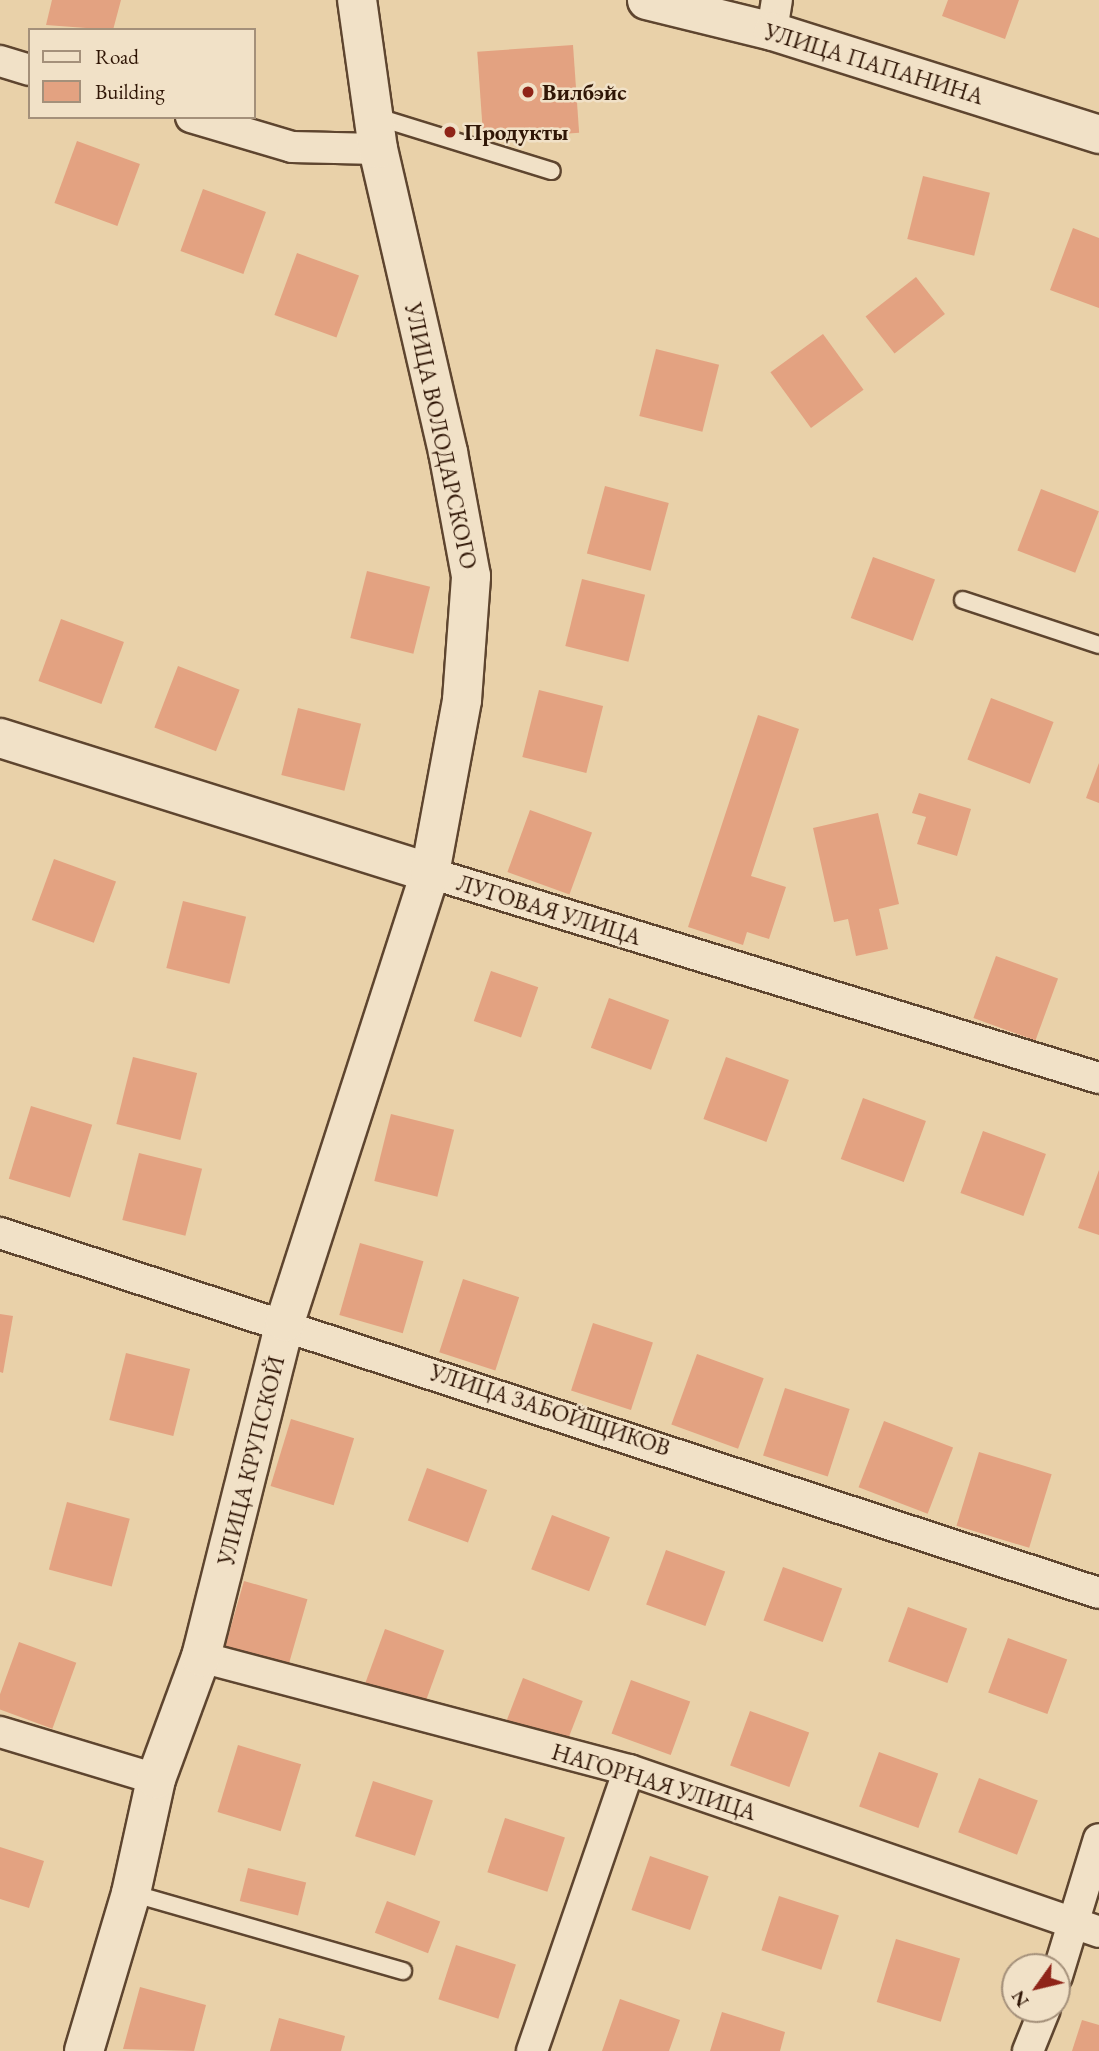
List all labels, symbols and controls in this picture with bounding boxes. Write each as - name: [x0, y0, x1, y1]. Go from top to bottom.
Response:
- street label: УЛИЦА ПАПАНИНА: [761, 17, 987, 111]
- legend: [28, 28, 256, 119]
- text: Road: [95, 43, 139, 70]
- text: Building: [95, 78, 165, 105]
- place label: Вилбэйс: [542, 78, 627, 106]
- marker: Вилбэйс: [520, 84, 536, 100]
- place label: Продукты: [464, 118, 569, 146]
- marker: Продукты: [442, 124, 458, 140]
- street label: УЛИЦА ВОЛОДАРСКОГО: [399, 300, 483, 572]
- street label: ЛУГОВАЯ УЛИЦА: [454, 869, 644, 951]
- street label: УЛИЦА КРУПСКОЙ: [212, 1354, 290, 1568]
- street label: УЛИЦА ЗАБОЙЩИКОВ: [426, 1358, 674, 1462]
- street label: НАГОРНАЯ УЛИЦА: [548, 1738, 760, 1826]
- north arrow: [1001, 1953, 1071, 2023]
- text: N: [1005, 1986, 1034, 2012]

